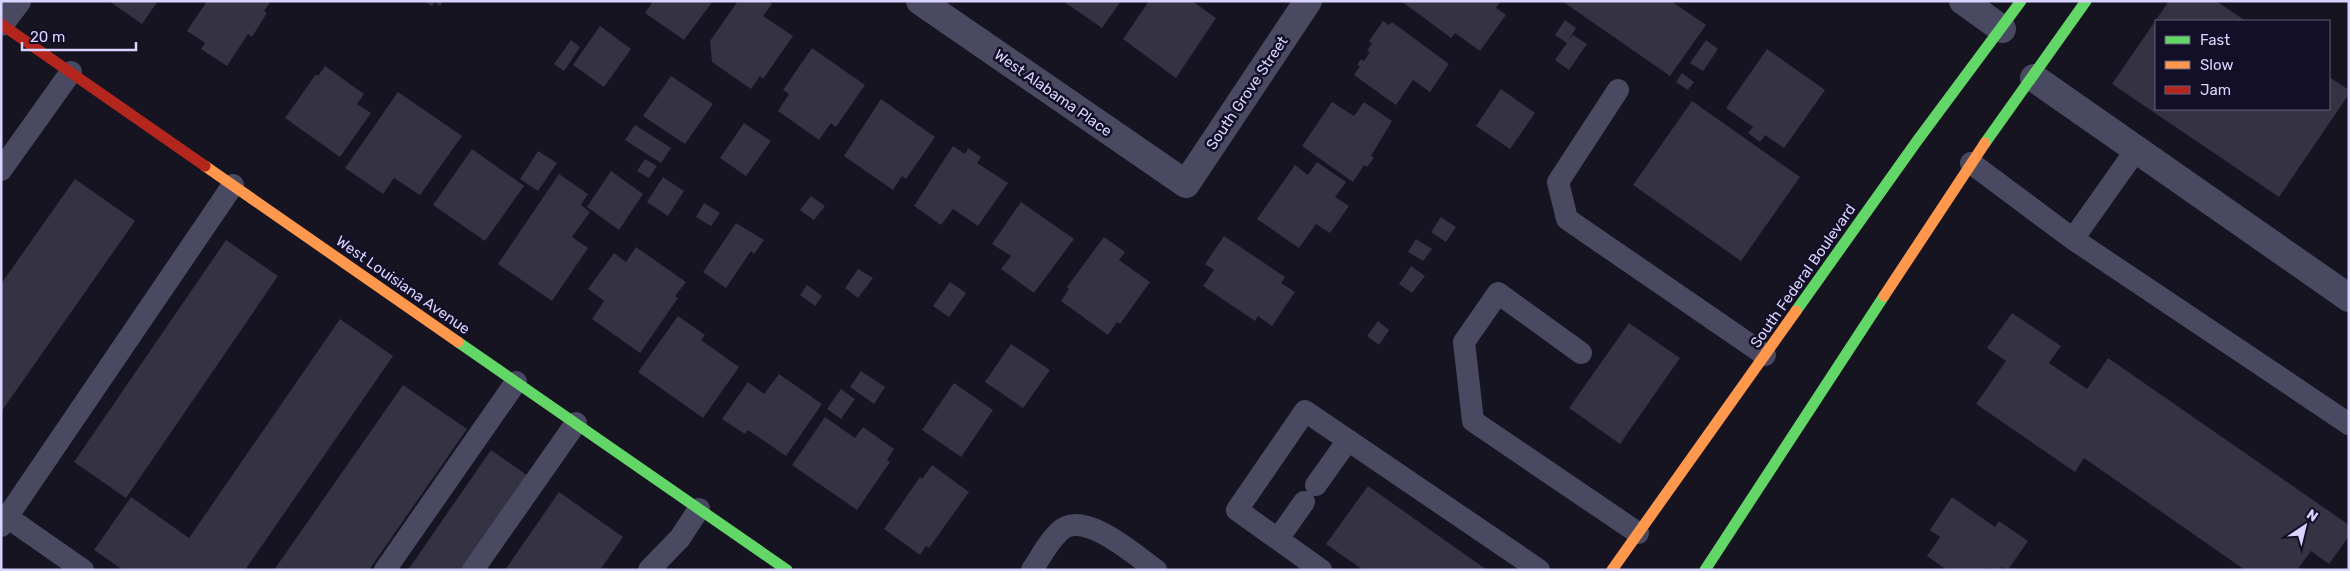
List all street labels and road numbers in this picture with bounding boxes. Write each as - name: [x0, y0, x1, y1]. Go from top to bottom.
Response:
- street label: South Grove Street: [1202, 33, 1292, 153]
- street label: West Alabama Place: [991, 46, 1115, 140]
- street label: South Federal Boulevard: [1746, 201, 1860, 351]
- street label: West Louisiana Avenue: [332, 232, 474, 338]

